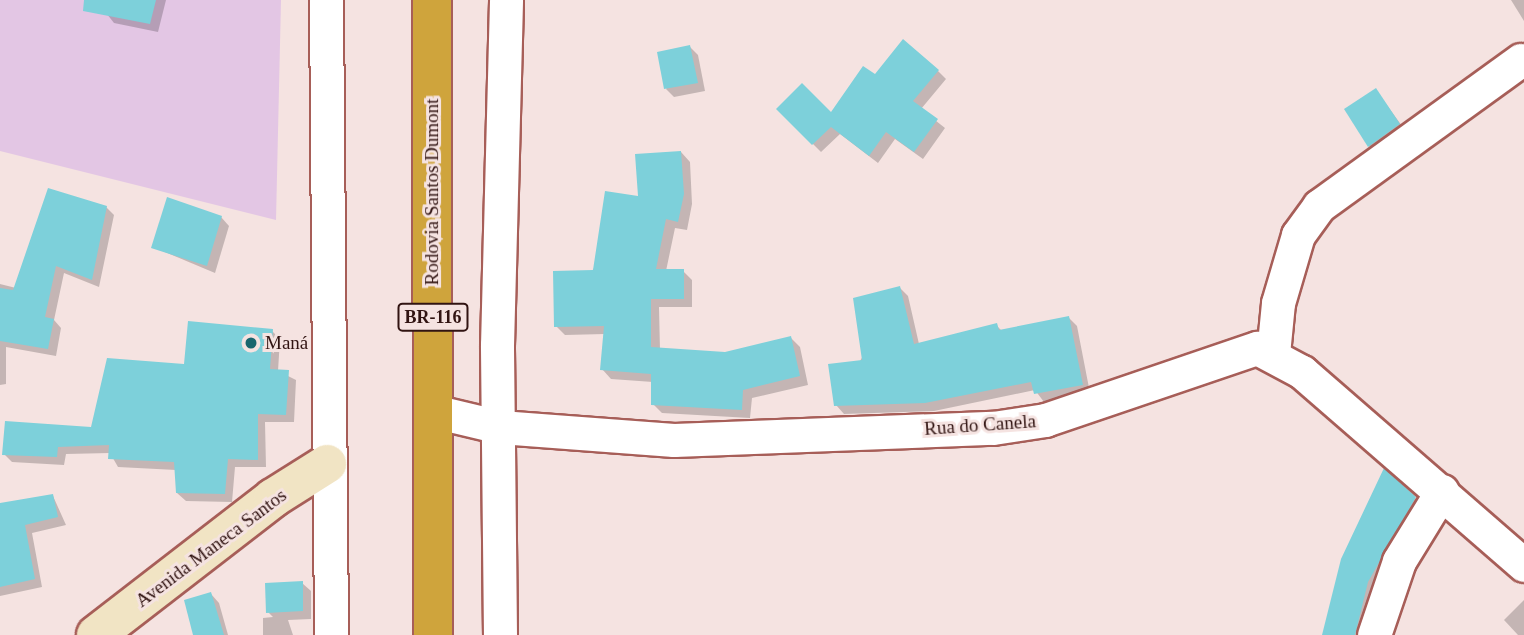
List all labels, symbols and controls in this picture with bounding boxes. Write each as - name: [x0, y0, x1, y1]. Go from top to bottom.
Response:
- street label: Rodovia Santos Dumont: [421, 99, 443, 285]
- road number: BR-116: [396, 302, 470, 332]
- place label: Maná: [265, 332, 308, 354]
- marker: Maná: [243, 335, 259, 351]
- street label: Rua do Canela: [923, 410, 1037, 440]
- street label: Avenida Maneca Santos: [131, 484, 291, 612]

